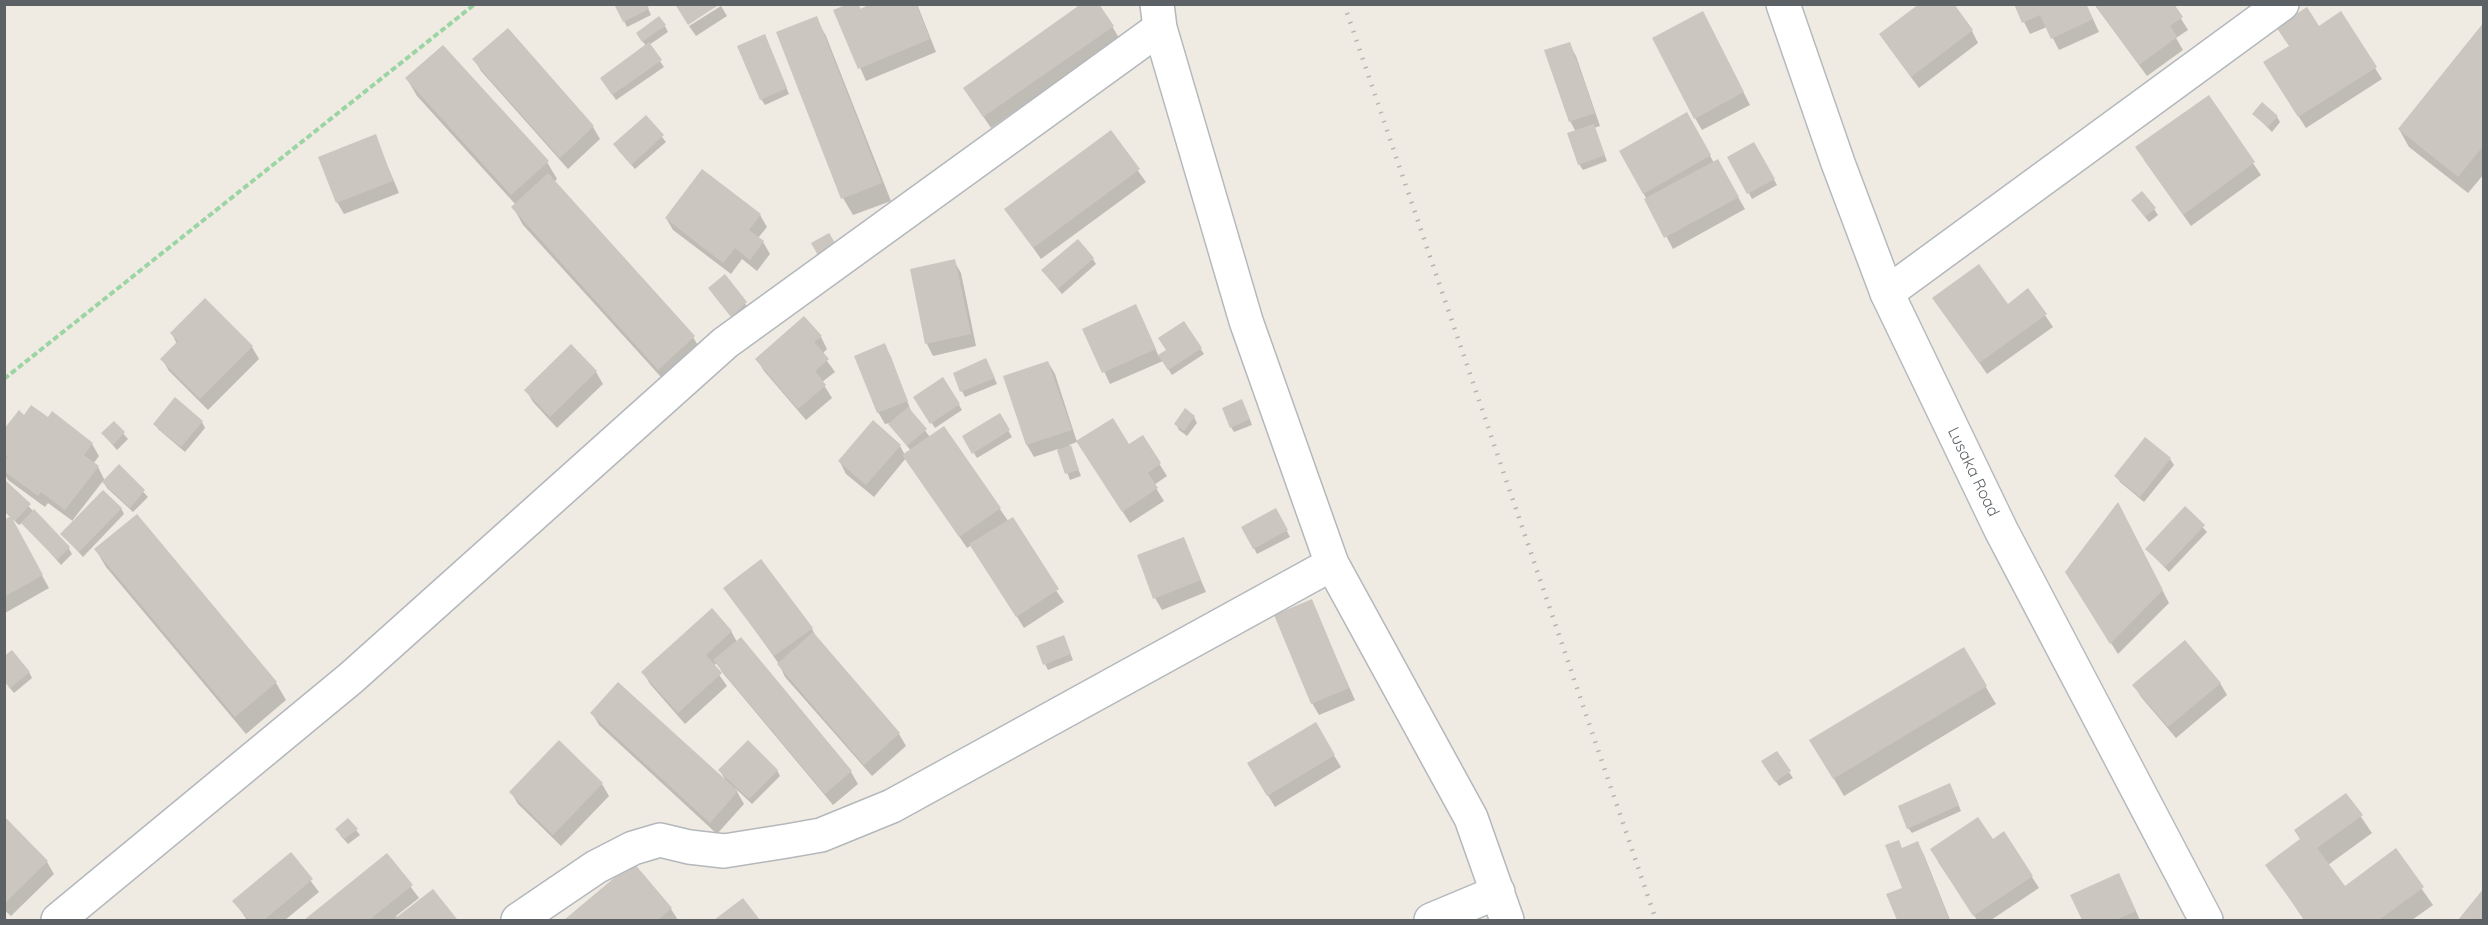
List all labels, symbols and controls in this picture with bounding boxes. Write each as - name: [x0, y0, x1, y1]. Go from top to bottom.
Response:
- street label: Lusaka Road: [1943, 424, 2003, 520]

